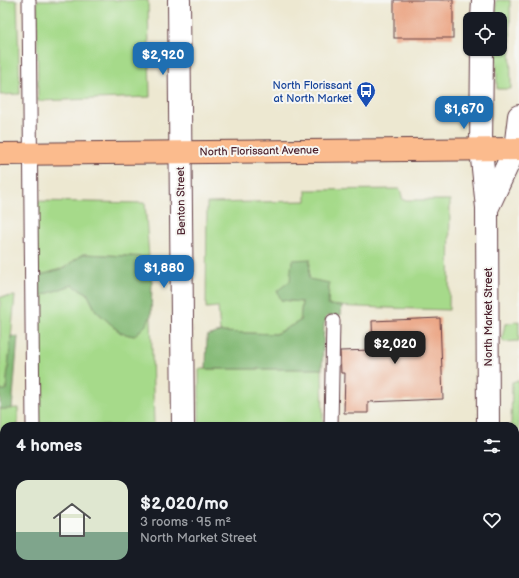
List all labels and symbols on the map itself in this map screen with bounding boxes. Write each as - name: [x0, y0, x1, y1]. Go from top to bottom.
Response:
- pin: $2,920: [130, 42, 196, 76]
- place label: North Florissant at North Market: [273, 79, 353, 105]
- bus stop icon: North Florissant at North Market: [355, 80, 377, 108]
- pin: $1,670: [431, 96, 497, 130]
- street label: North Florissant Avenue: [199, 143, 319, 159]
- street label: Benton Street: [174, 166, 188, 235]
- pin: $1,880: [131, 255, 197, 289]
- street label: North Market Street: [482, 267, 495, 366]
- pin: $2,020: [362, 331, 428, 365]

